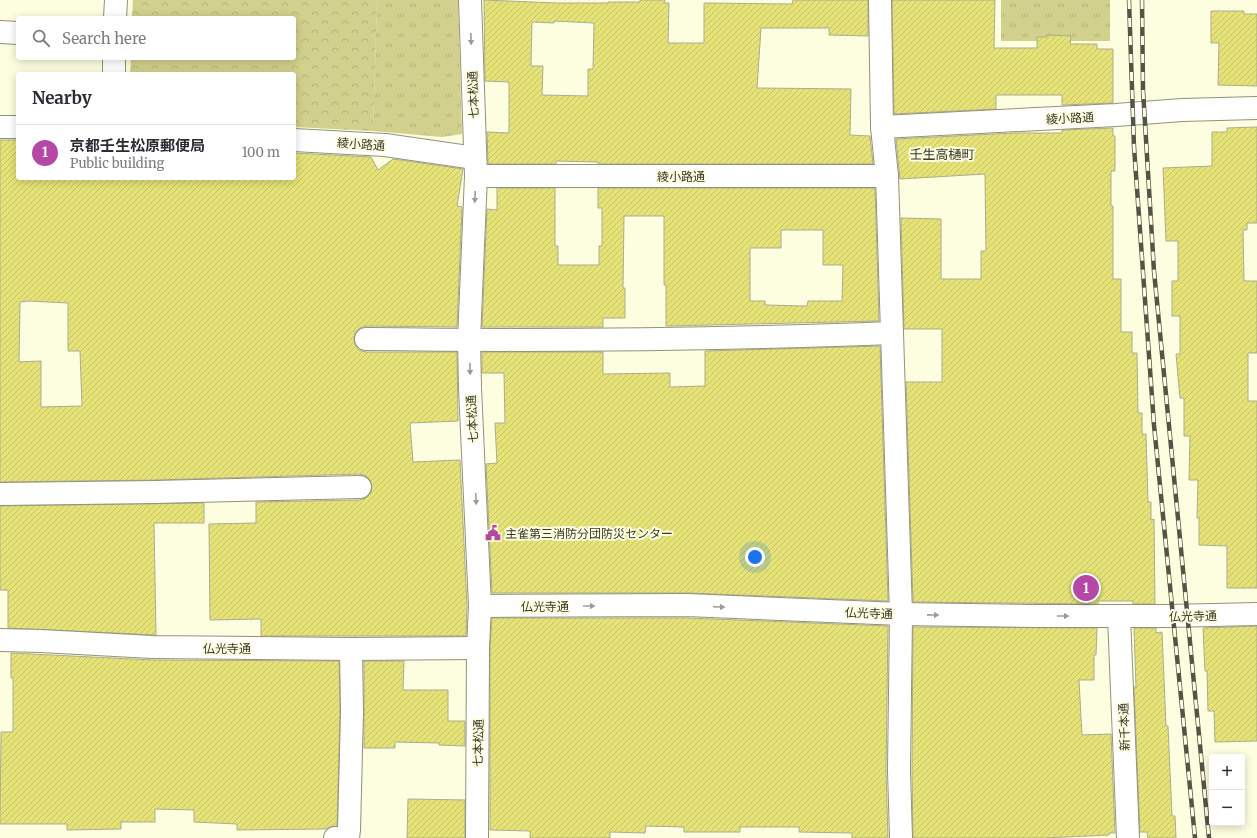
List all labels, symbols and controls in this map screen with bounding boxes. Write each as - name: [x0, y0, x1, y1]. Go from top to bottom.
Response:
- search box: [16, 16, 296, 60]
- icon: search: [30, 27, 52, 49]
- text: Search here: [62, 29, 146, 48]
- one-way arrow: [468, 33, 474, 46]
- street label: 七本松通: [465, 71, 481, 119]
- text: Nearby: [32, 87, 92, 109]
- street label: 綾小路通: [1046, 109, 1094, 127]
- street label: 綾小路通: [337, 135, 385, 153]
- text: 京都壬生松原郵便局: [70, 136, 205, 155]
- text: 1: [42, 144, 48, 161]
- text: 100 m: [242, 144, 280, 161]
- district label: 壬生高樋町: [909, 146, 975, 163]
- text: Public building: [70, 155, 164, 172]
- street label: 綾小路通: [657, 169, 705, 184]
- one-way arrow: [471, 191, 478, 203]
- one-way arrow: [467, 363, 473, 376]
- street label: 七本松通: [463, 395, 481, 443]
- one-way arrow: [473, 493, 480, 505]
- public building icon: 主雀第三消防分団防災センター: [484, 524, 502, 542]
- place label: 主雀第三消防分団防災センター: [505, 526, 673, 541]
- your location: [745, 547, 765, 567]
- pin: 1: [1073, 573, 1099, 603]
- street label: 仏光寺通: [521, 599, 569, 614]
- one-way arrow: [583, 603, 596, 609]
- one-way arrow: [713, 603, 725, 610]
- street label: 仏光寺通: [845, 605, 893, 621]
- street label: 仏光寺通: [1169, 608, 1217, 624]
- one-way arrow: [927, 611, 939, 618]
- one-way arrow: [1057, 613, 1070, 619]
- street label: 仏光寺通: [203, 641, 251, 656]
- street label: 新千本通: [1116, 703, 1132, 751]
- street label: 七本松通: [470, 719, 486, 767]
- map controls: [1209, 754, 1245, 826]
- button: +: [1209, 754, 1245, 790]
- button: −: [1209, 790, 1245, 826]

